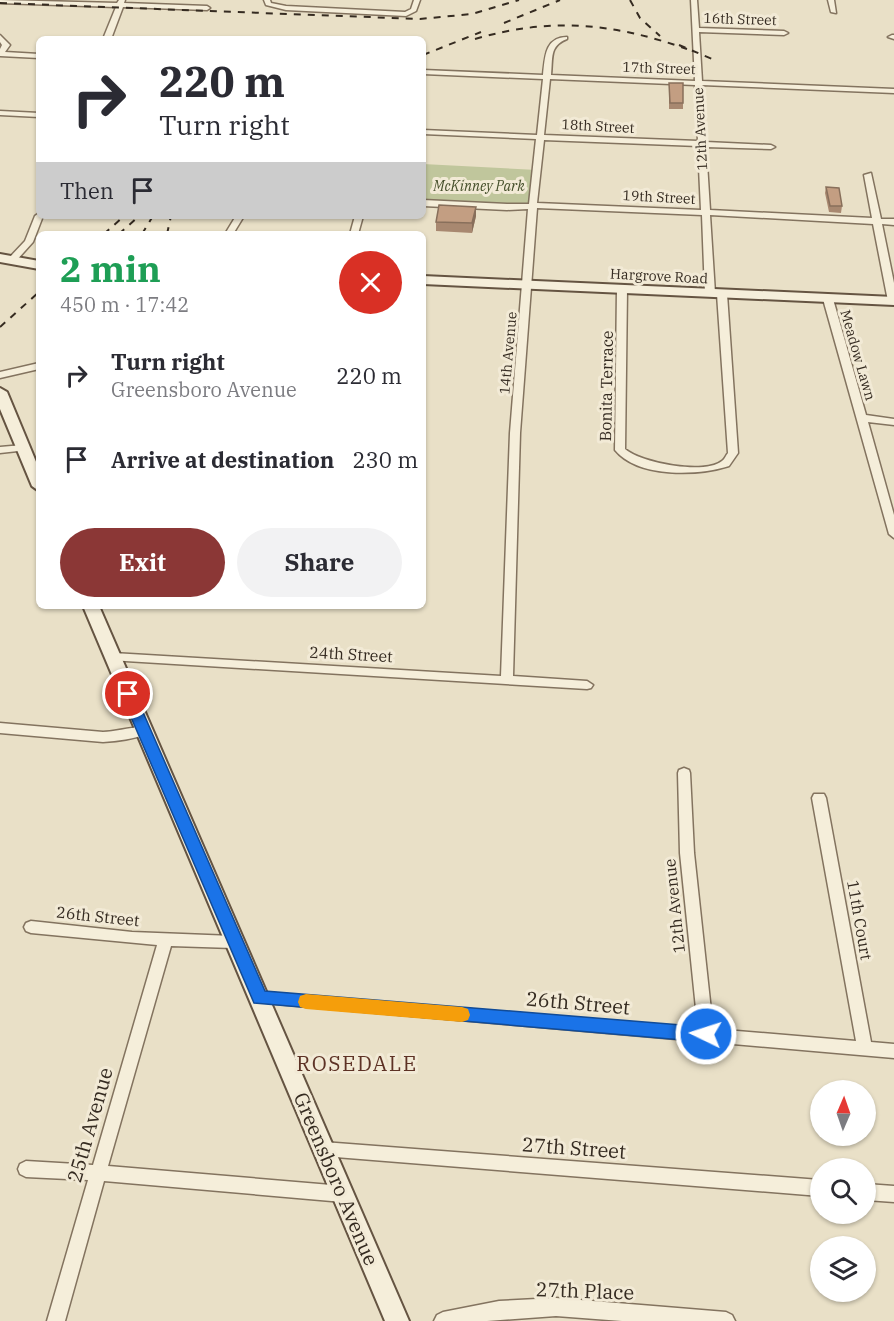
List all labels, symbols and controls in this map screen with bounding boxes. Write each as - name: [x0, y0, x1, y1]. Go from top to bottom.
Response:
- street label: 16th Street: [703, 9, 777, 29]
- text: 220 m: [159, 54, 285, 109]
- street label: 17th Street: [622, 58, 696, 78]
- icon: right: [60, 60, 138, 138]
- street label: 12th Avenue: [689, 87, 711, 171]
- text: Turn right: [159, 107, 290, 142]
- street label: 18th Street: [561, 115, 635, 137]
- icon: arrive: [126, 174, 159, 207]
- text: Then: [60, 176, 114, 205]
- park label: McKinney Park: [432, 177, 525, 195]
- street label: 19th Street: [622, 186, 696, 208]
- text: 2 min: [60, 245, 161, 292]
- button: close: [339, 251, 402, 314]
- street label: Hargrove Road: [610, 264, 709, 288]
- text: 450 m · 17:42: [60, 291, 189, 318]
- street label: Meadow Lawn: [836, 308, 880, 403]
- street label: 14th Avenue: [495, 311, 521, 395]
- street label: Bonita Terrace: [595, 330, 617, 442]
- text: Turn right: [111, 347, 225, 376]
- icon: right: [60, 359, 93, 392]
- text: 220 m: [336, 361, 402, 390]
- text: Greensboro Avenue: [111, 376, 297, 403]
- icon: arrive: [60, 443, 93, 476]
- text: Arrive at destination: [111, 445, 334, 474]
- text: 230 m: [352, 445, 418, 474]
- button: Exit: [60, 528, 225, 597]
- button: Share: [237, 528, 402, 597]
- street label: 24th Street: [309, 642, 394, 666]
- pin: [102, 668, 153, 719]
- icon: arrive: [111, 677, 144, 710]
- street label: 12th Avenue: [659, 858, 689, 954]
- street label: 11th Court: [843, 879, 877, 962]
- street label: 26th Street: [55, 902, 141, 930]
- street label: 26th Street: [525, 985, 631, 1020]
- position arrow: [674, 1002, 738, 1066]
- district label: ROSEDALE: [296, 1049, 418, 1077]
- street label: 25th Avenue: [60, 1064, 119, 1186]
- north arrow: [810, 1080, 876, 1146]
- map controls: [810, 1080, 876, 1302]
- street label: Greensboro Avenue: [288, 1088, 385, 1270]
- street label: 27th Street: [521, 1130, 627, 1165]
- button: search: [810, 1158, 876, 1224]
- button: layers: [810, 1236, 876, 1302]
- street label: 27th Place: [535, 1275, 635, 1306]

